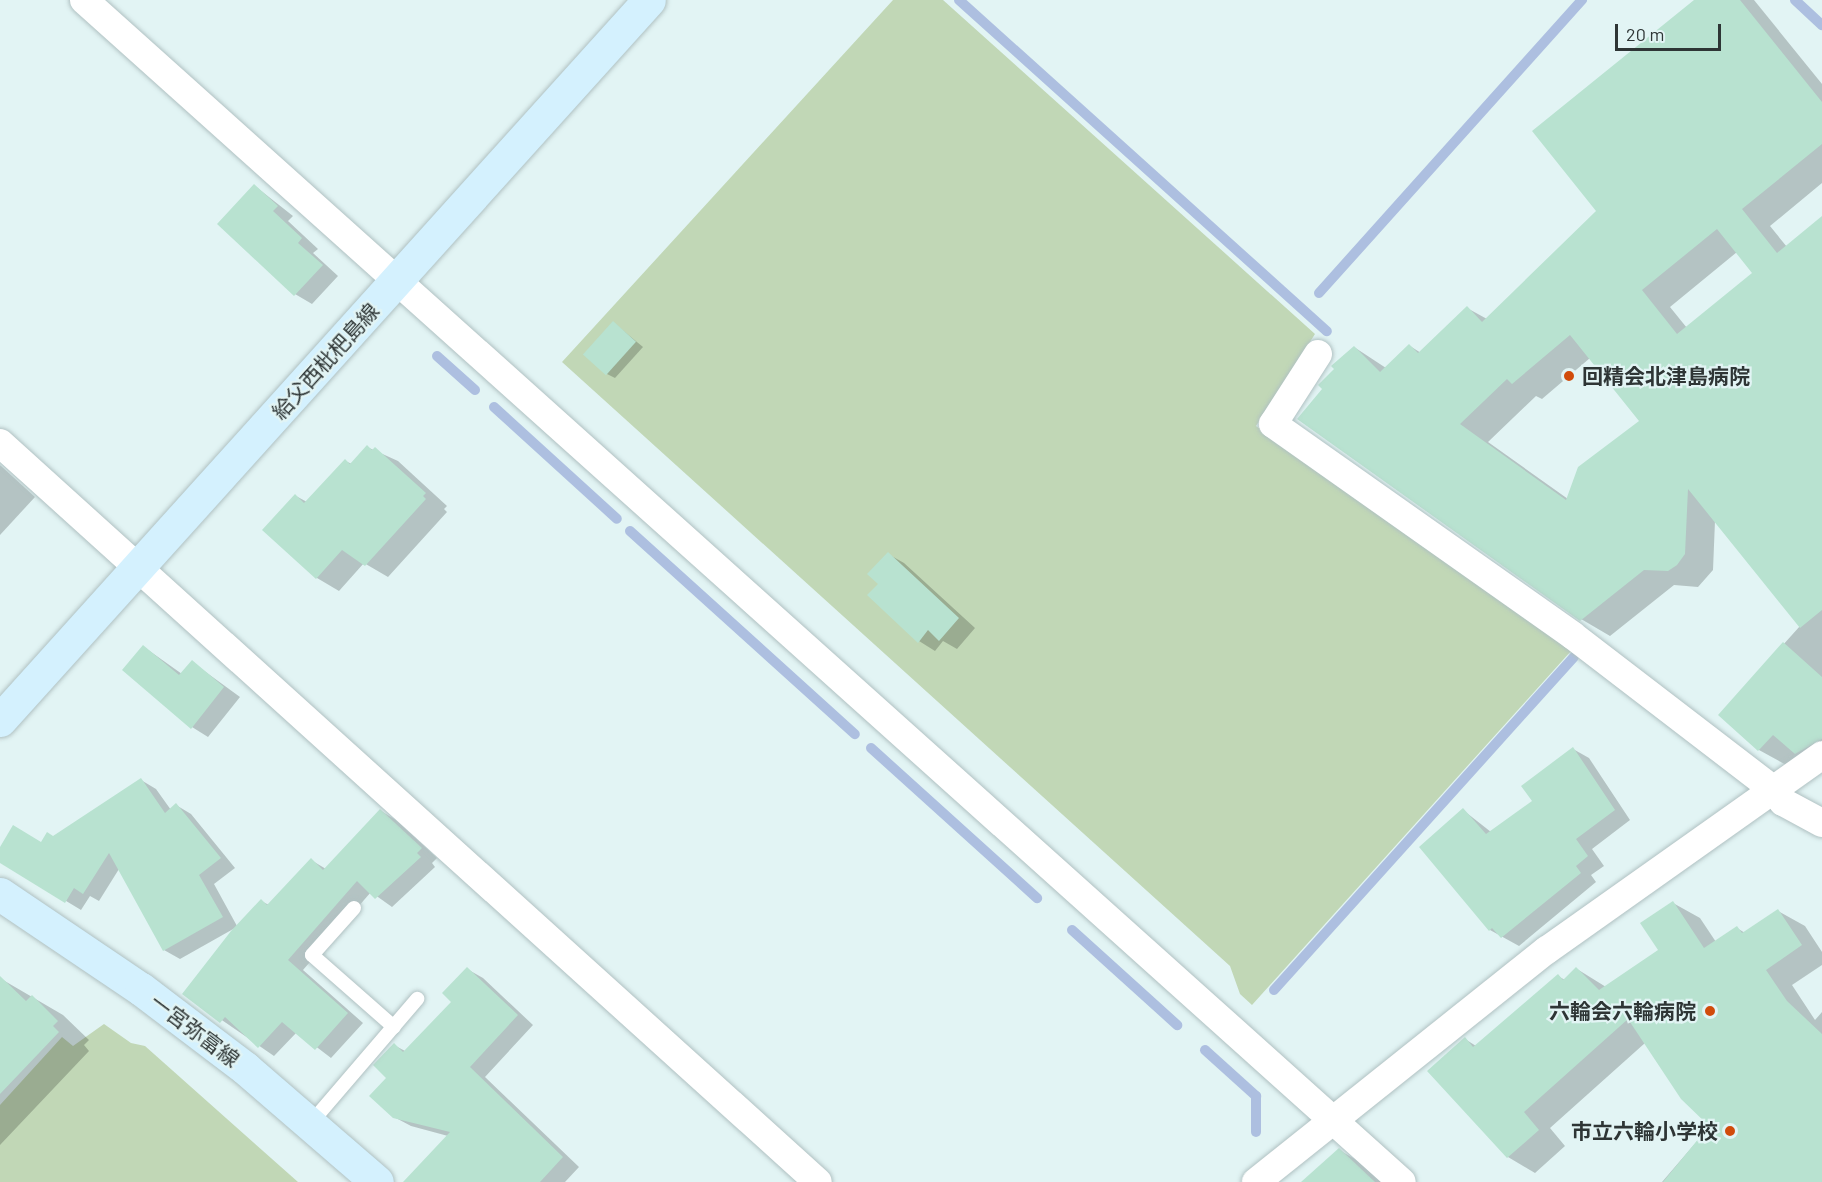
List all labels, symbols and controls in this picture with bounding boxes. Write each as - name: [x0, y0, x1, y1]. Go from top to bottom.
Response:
- scale bar: [1618, 12, 1724, 50]
- text: 20 m: [1626, 23, 1664, 45]
- street label: 給父西枇杷島線: [266, 298, 384, 424]
- place label: 回精会北津島病院: [1582, 363, 1750, 389]
- marker: 回精会北津島病院: [1560, 367, 1578, 385]
- street label: 一宮弥富線: [145, 988, 245, 1072]
- place label: 六輪会六輪病院: [1549, 998, 1696, 1024]
- marker: 六輪会六輪病院: [1701, 1002, 1719, 1020]
- place label: 市立六輪小学校: [1571, 1118, 1718, 1144]
- marker: 市立六輪小学校: [1723, 1124, 1737, 1138]

